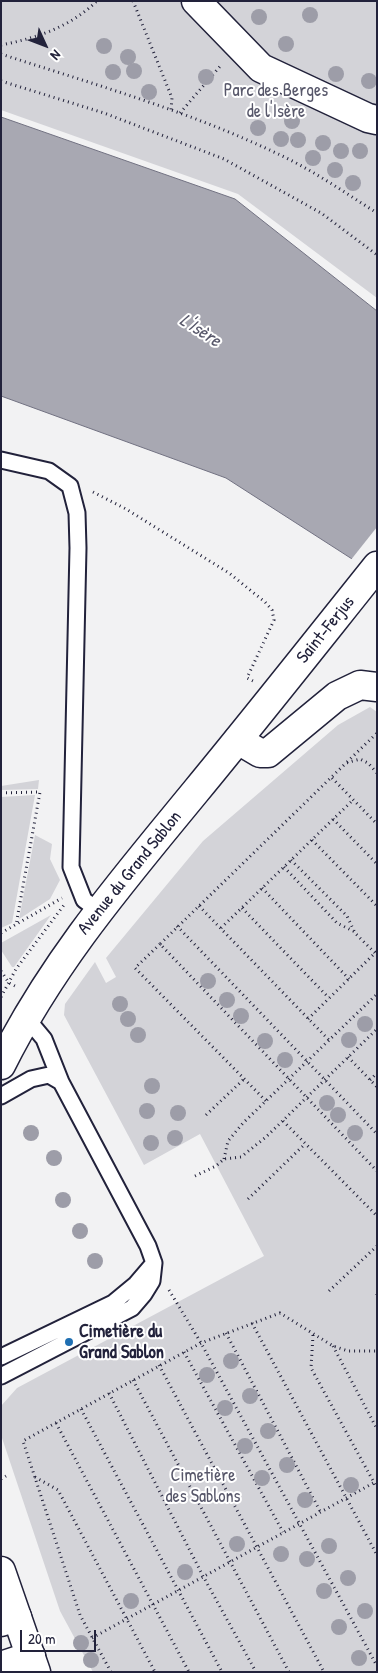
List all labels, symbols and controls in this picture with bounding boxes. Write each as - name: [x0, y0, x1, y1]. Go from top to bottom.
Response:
- north arrow: [20, 20, 70, 70]
- text: N: [47, 46, 66, 65]
- park label: Parc des Berges de l'Isère: [224, 80, 328, 122]
- water label: L'Isère: [175, 309, 225, 353]
- street label: Saint-Ferjus: [292, 592, 360, 668]
- street label: Avenue du Grand Sablon: [73, 807, 187, 939]
- place label: Cimetière du Grand Sablon: [79, 1321, 164, 1364]
- marker: Cimetière du Grand Sablon: [63, 1336, 75, 1348]
- park label: Cimetière des Sablons: [165, 1465, 241, 1508]
- scale bar: [22, 1620, 99, 1652]
- text: 20 m: [28, 1628, 55, 1649]

